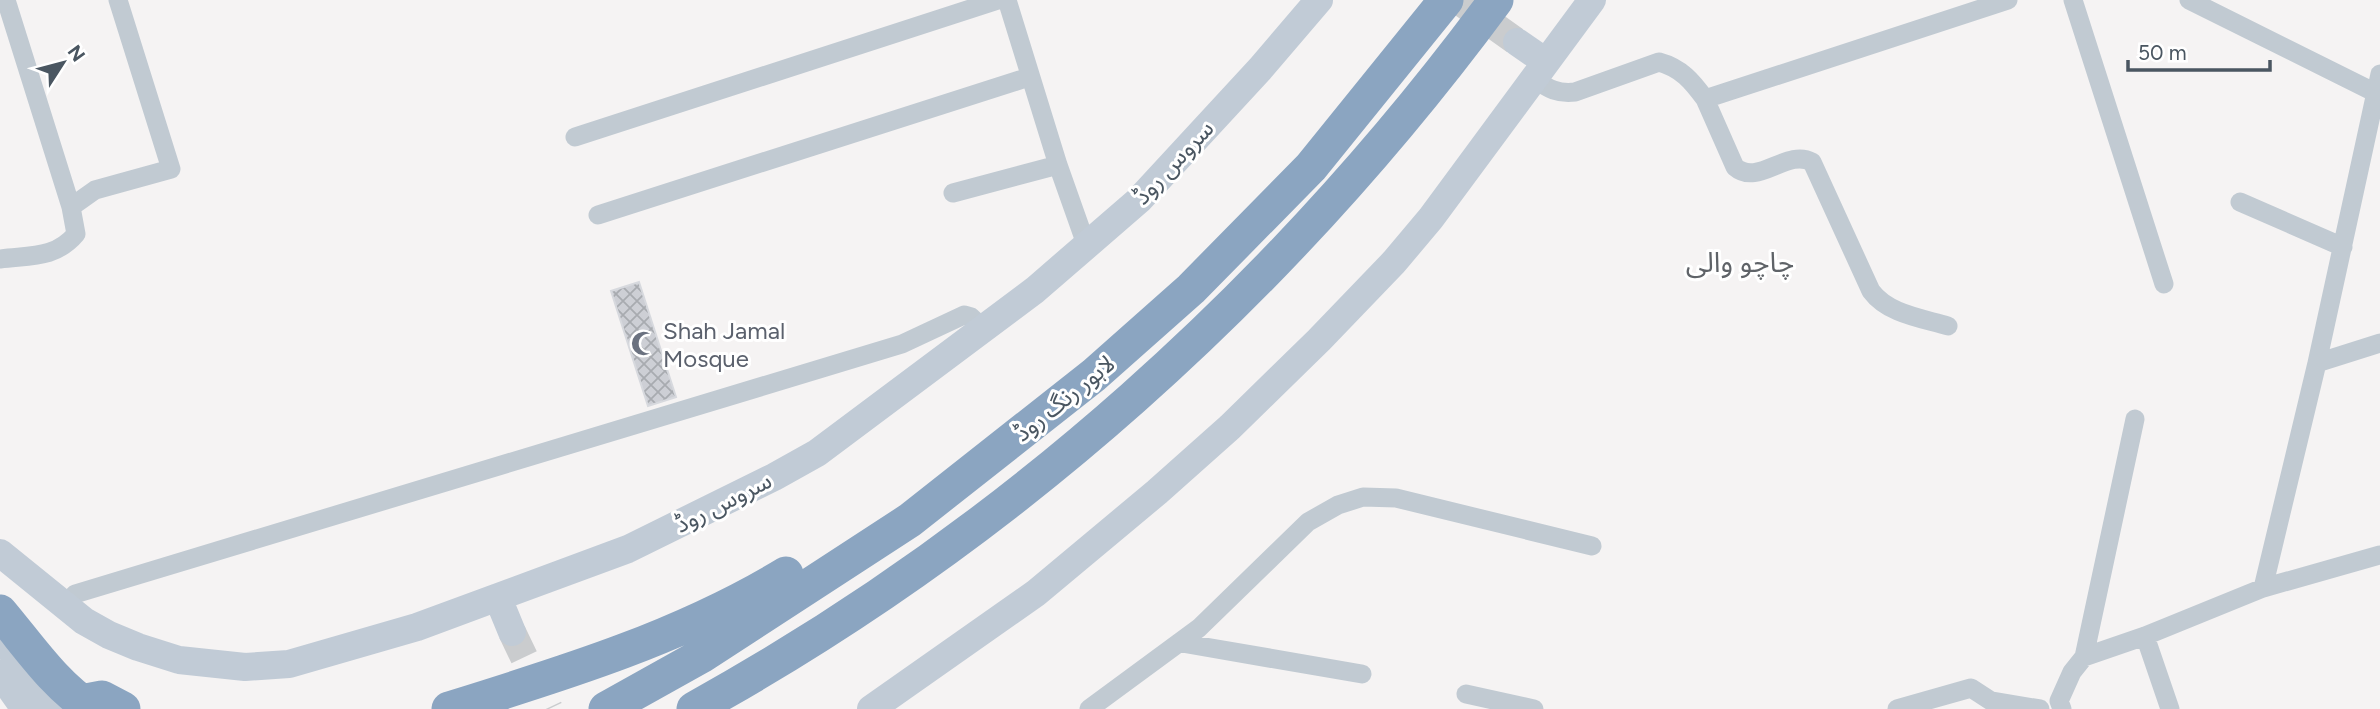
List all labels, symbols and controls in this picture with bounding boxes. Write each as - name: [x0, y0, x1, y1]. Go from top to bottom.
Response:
- north arrow: [28, 28, 98, 98]
- scale bar: [2128, 28, 2270, 72]
- text: 50 m: [2138, 40, 2187, 65]
- text: N: [63, 41, 90, 66]
- street label: سروس روڈ: [1127, 114, 1219, 210]
- district label: چاچو والی: [1686, 245, 1794, 280]
- place label: Shah Jamal Mosque: [663, 316, 785, 373]
- mosque icon: Shah Jamal Mosque: [629, 330, 657, 358]
- street label: لاہور رنگ روڈ: [1008, 349, 1120, 447]
- street label: سروس روڈ: [670, 465, 776, 539]

